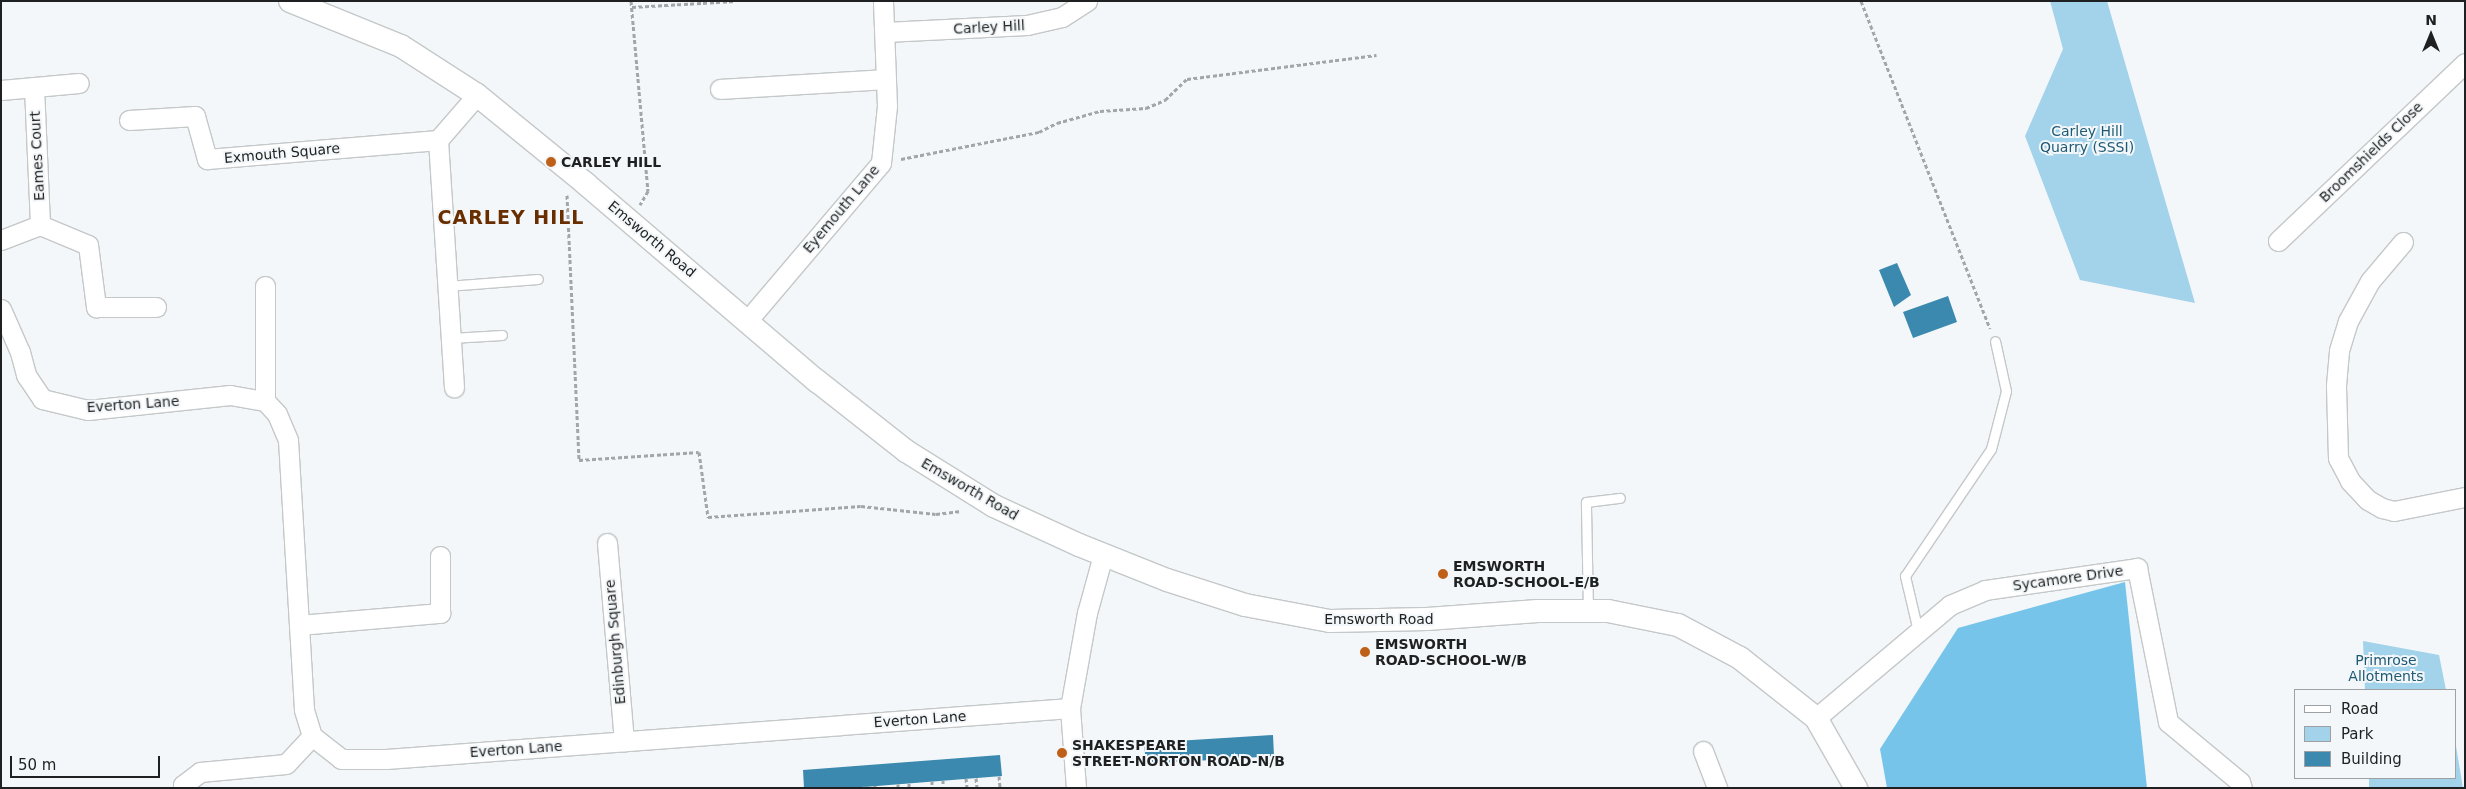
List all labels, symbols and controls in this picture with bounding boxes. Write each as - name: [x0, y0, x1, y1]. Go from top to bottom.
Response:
- north arrow: [2406, 10, 2456, 60]
- text: N: [2425, 12, 2437, 28]
- street label: Carley Hill: [953, 17, 1025, 37]
- street label: Broomshields Close: [2316, 98, 2426, 206]
- street label: Eames Court: [26, 111, 48, 201]
- park label: Carley Hill Quarry (SSSI): [2040, 123, 2134, 156]
- street label: Exmouth Square: [223, 140, 341, 166]
- place label: CARLEY HILL: [561, 154, 661, 170]
- marker: CARLEY HILL: [545, 156, 557, 168]
- street label: Eyemouth Lane: [799, 162, 883, 256]
- street label: Emsworth Road: [605, 197, 699, 281]
- district label: CARLEY HILL: [436, 207, 586, 229]
- street label: Everton Lane: [86, 392, 180, 416]
- street label: Emsworth Road: [918, 454, 1022, 524]
- place label: EMSWORTH ROAD-SCHOOL-E/B: [1453, 558, 1600, 590]
- street label: Sycamore Drive: [2012, 562, 2124, 594]
- marker: EMSWORTH ROAD-SCHOOL-E/B: [1437, 568, 1449, 580]
- street label: Edinburgh Square: [601, 579, 629, 705]
- street label: Emsworth Road: [1324, 611, 1434, 627]
- place label: EMSWORTH ROAD-SCHOOL-W/B: [1375, 636, 1527, 669]
- marker: EMSWORTH ROAD-SCHOOL-W/B: [1359, 646, 1371, 658]
- park label: Primrose Allotments: [2348, 652, 2424, 684]
- legend: [2294, 689, 2456, 779]
- text: Road: [2341, 700, 2379, 718]
- street label: Everton Lane: [873, 707, 967, 731]
- text: Park: [2341, 725, 2373, 743]
- street label: Everton Lane: [469, 737, 563, 761]
- place label: SHAKESPEARE STREET-NORTON ROAD-N/B: [1072, 737, 1285, 770]
- scale bar: [12, 746, 162, 778]
- marker: SHAKESPEARE STREET-NORTON ROAD-N/B: [1056, 747, 1068, 759]
- text: Building: [2341, 750, 2402, 768]
- text: 50 m: [18, 756, 56, 774]

